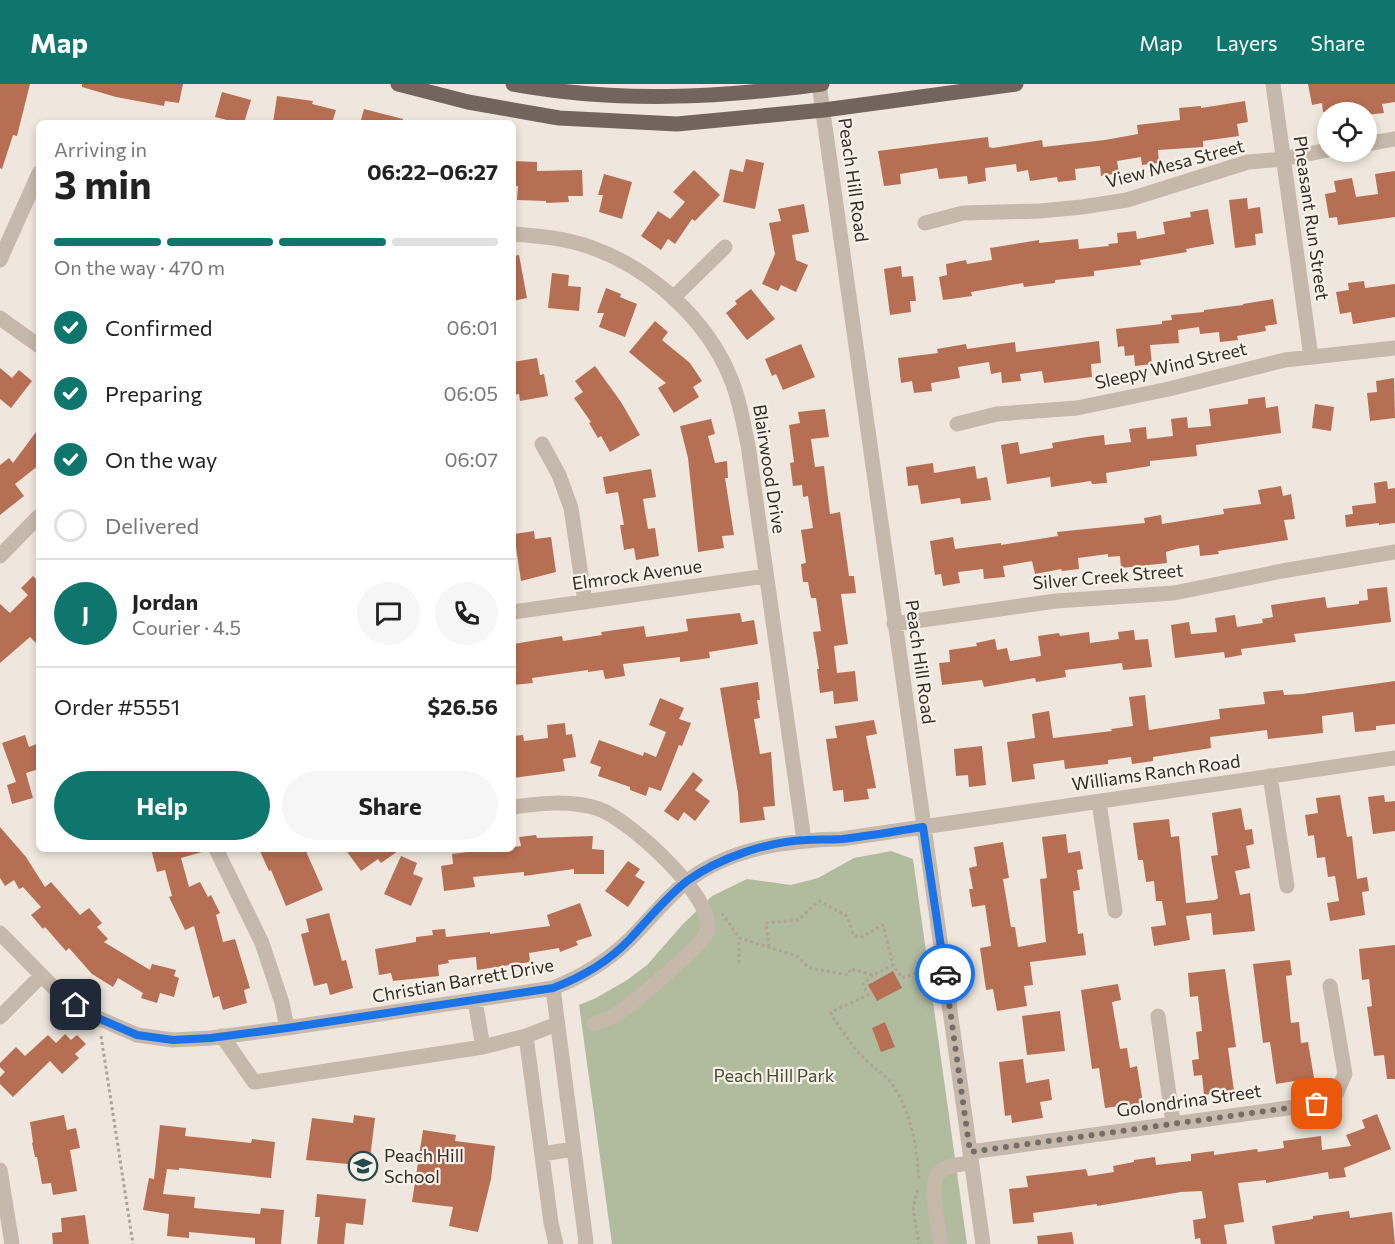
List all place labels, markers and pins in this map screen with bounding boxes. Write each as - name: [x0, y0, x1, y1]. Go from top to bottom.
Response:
- pin: [50, 979, 101, 1030]
- pin: [1291, 1078, 1342, 1129]
- place label: Peach Hill School: [384, 1144, 464, 1187]
- school or university icon: Peach Hill School: [347, 1150, 379, 1182]

